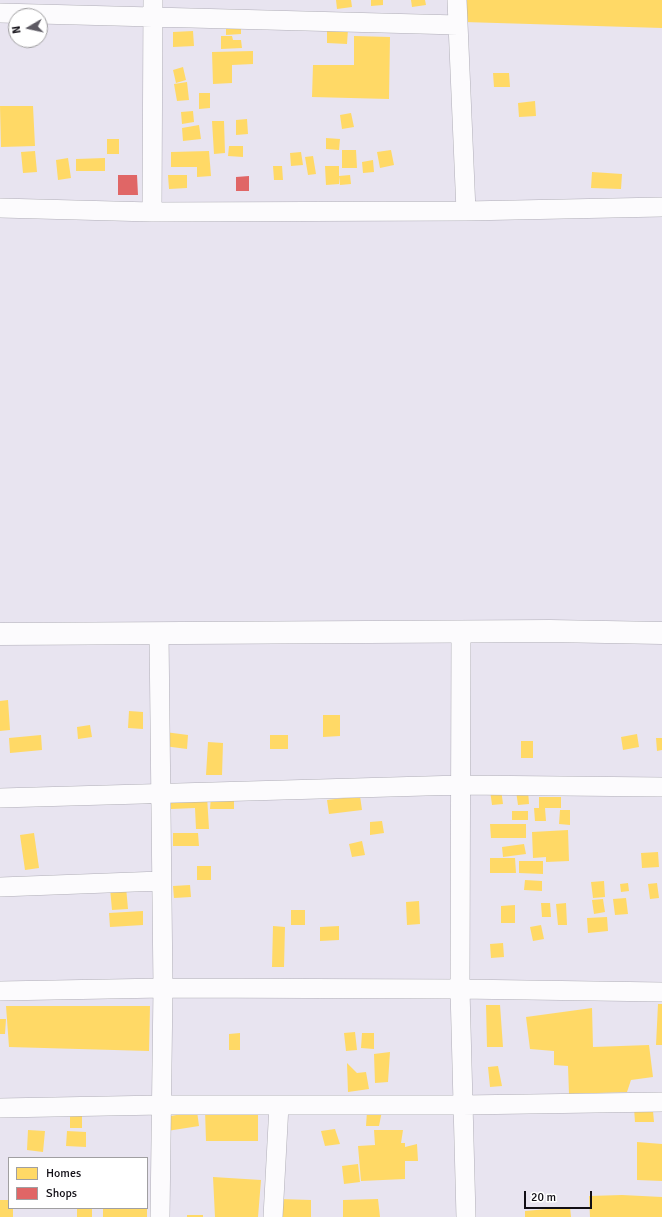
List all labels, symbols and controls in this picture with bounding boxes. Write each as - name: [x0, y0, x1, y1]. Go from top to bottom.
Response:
- north arrow: [8, 8, 48, 48]
- text: N: [10, 25, 24, 35]
- legend: [8, 1157, 148, 1209]
- text: Homes: [46, 1166, 81, 1181]
- scale bar: [526, 1183, 594, 1209]
- text: Shops: [46, 1186, 77, 1201]
- text: 20 m: [531, 1190, 556, 1205]

